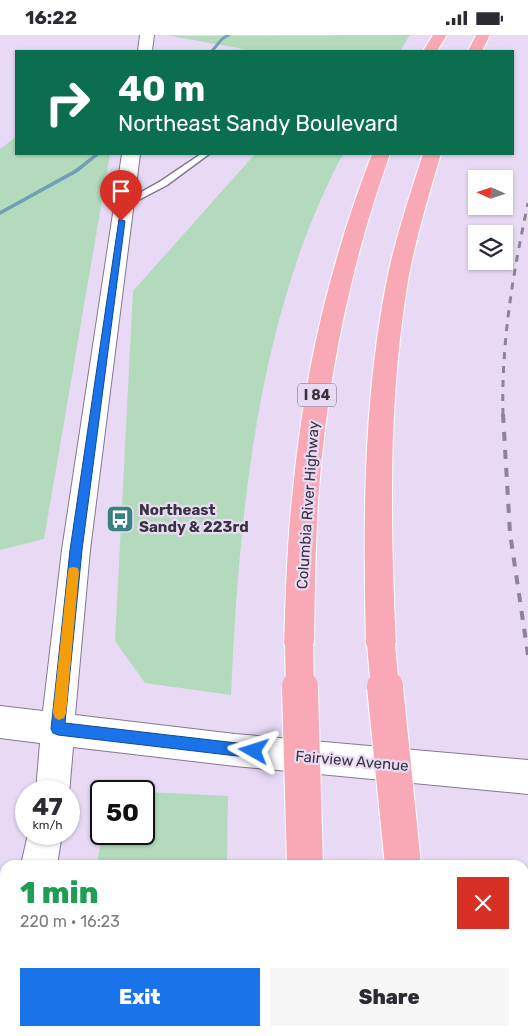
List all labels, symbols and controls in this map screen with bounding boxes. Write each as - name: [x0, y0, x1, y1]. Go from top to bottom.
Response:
- text: 16:22: [25, 6, 77, 29]
- text: 40 m: [118, 68, 205, 110]
- icon: right: [35, 70, 100, 135]
- text: Northeast Sandy Boulevard: [118, 110, 398, 137]
- pin: [100, 170, 142, 221]
- north arrow: [468, 170, 512, 215]
- map controls: [468, 170, 513, 270]
- icon: arrive: [107, 177, 135, 205]
- button: layers: [468, 225, 513, 270]
- road number: I 84: [298, 383, 336, 407]
- street label: Columbia River Highway: [293, 420, 323, 590]
- place label: Northeast Sandy & 223rd: [139, 501, 249, 536]
- bus stop icon: Northeast Sandy & 223rd: [105, 504, 135, 534]
- position arrow: [227, 724, 279, 776]
- street label: Fairview Avenue: [295, 747, 409, 775]
- speed limit sign: 50: [90, 780, 155, 845]
- text: 47: [32, 792, 63, 821]
- text: km/h: [33, 818, 62, 832]
- text: 1 min: [20, 875, 98, 911]
- button: close: [457, 877, 509, 929]
- text: 220 m · 16:23: [20, 912, 120, 931]
- button: Exit: [20, 968, 260, 1026]
- button: Share: [270, 968, 509, 1026]

